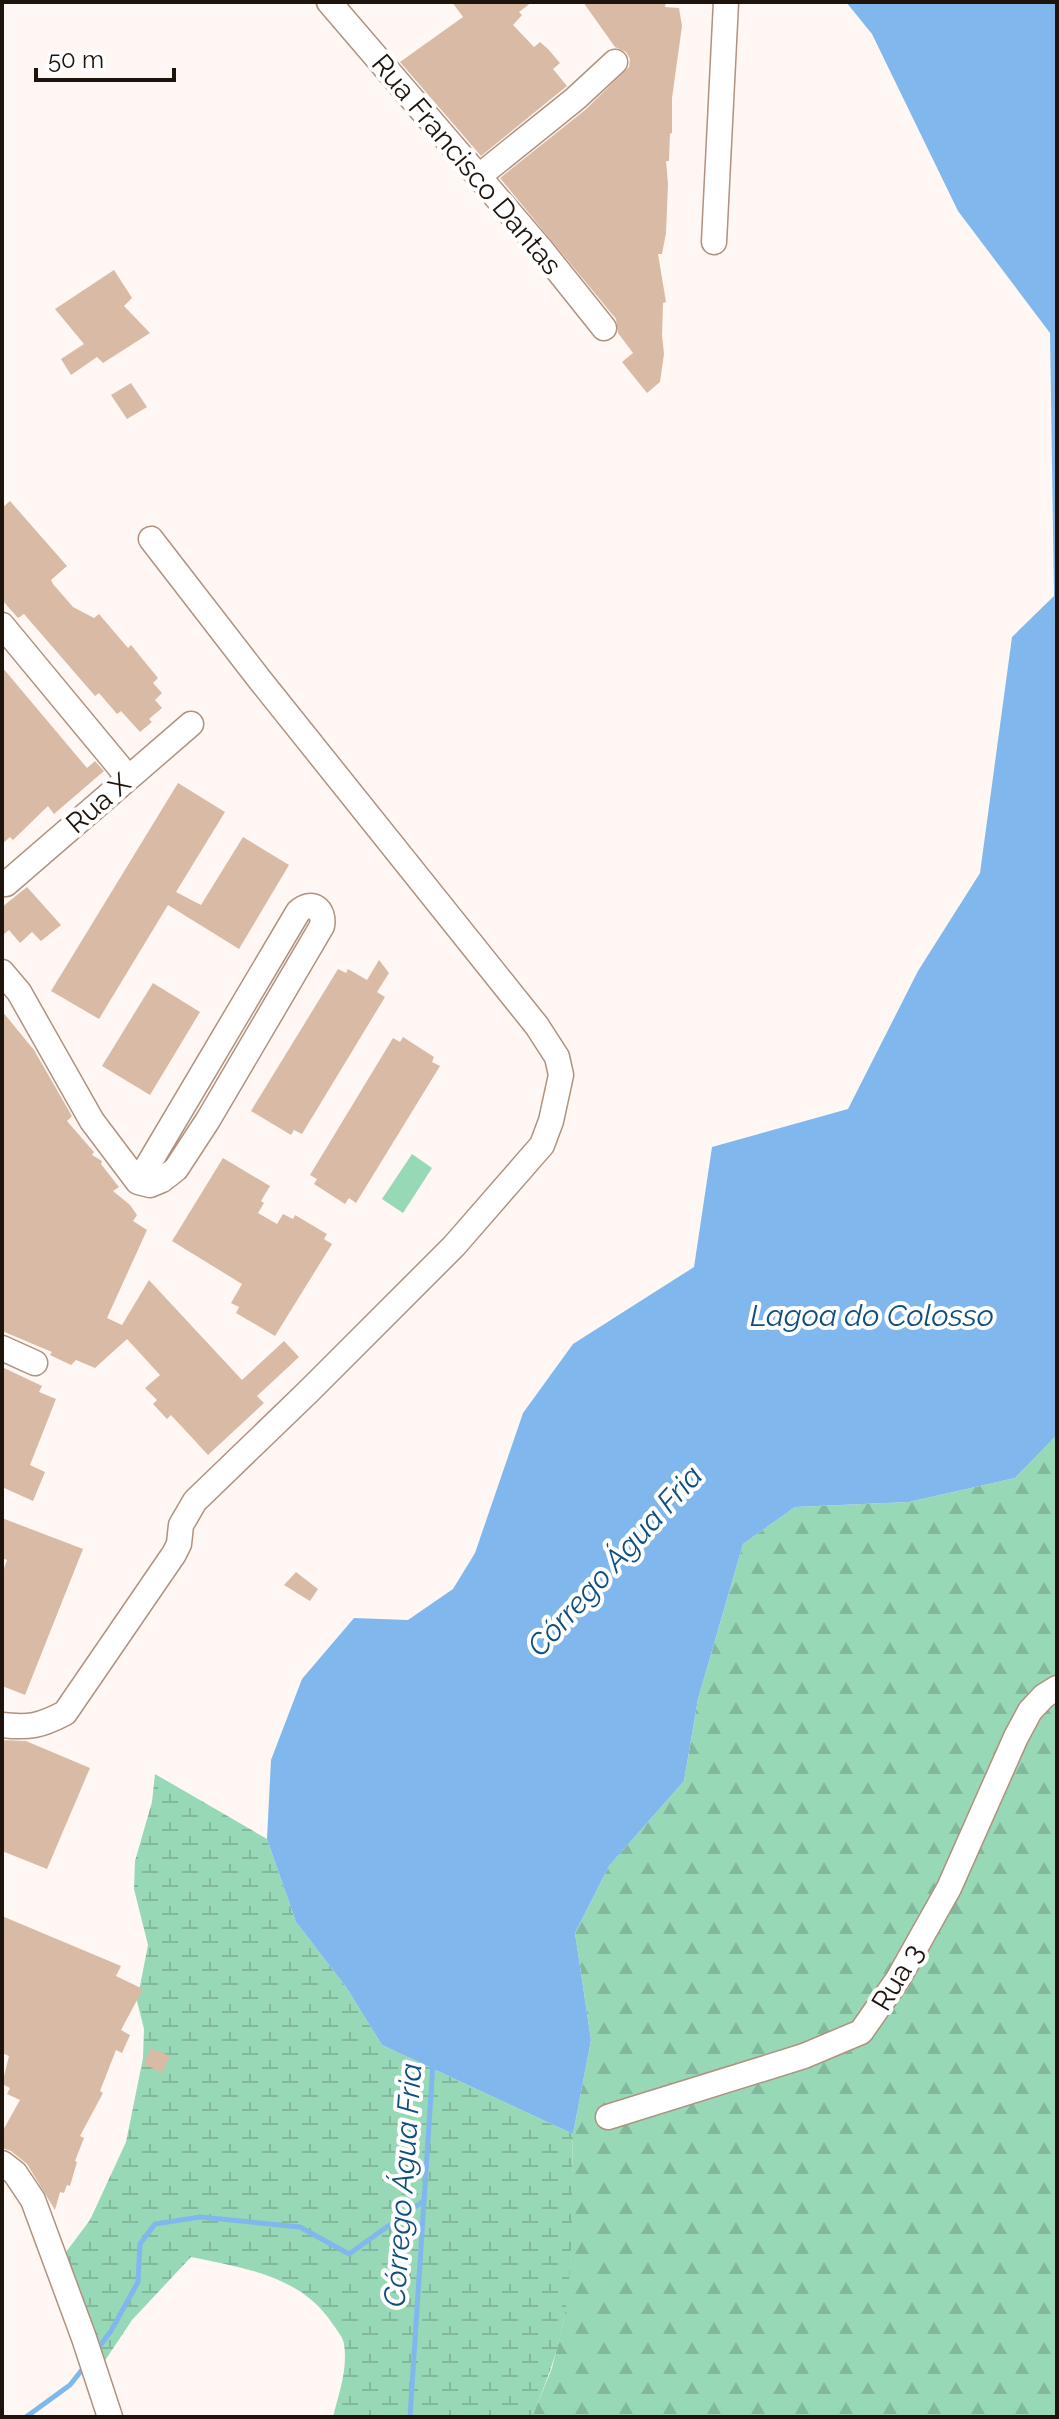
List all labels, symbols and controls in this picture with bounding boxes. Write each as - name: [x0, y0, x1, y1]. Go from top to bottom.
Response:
- scale bar: [36, 32, 174, 82]
- text: 50 m: [48, 45, 104, 74]
- street label: Rua Francisco Dantas: [365, 47, 568, 281]
- street label: Rua X: [59, 766, 137, 840]
- water label: Lagoa do Colosso: [750, 1298, 994, 1333]
- water label: Córrego Água Fria: [520, 1458, 709, 1663]
- street label: Rua 3: [865, 1938, 930, 2017]
- water label: Córrego Água Fria: [377, 2062, 428, 2308]

